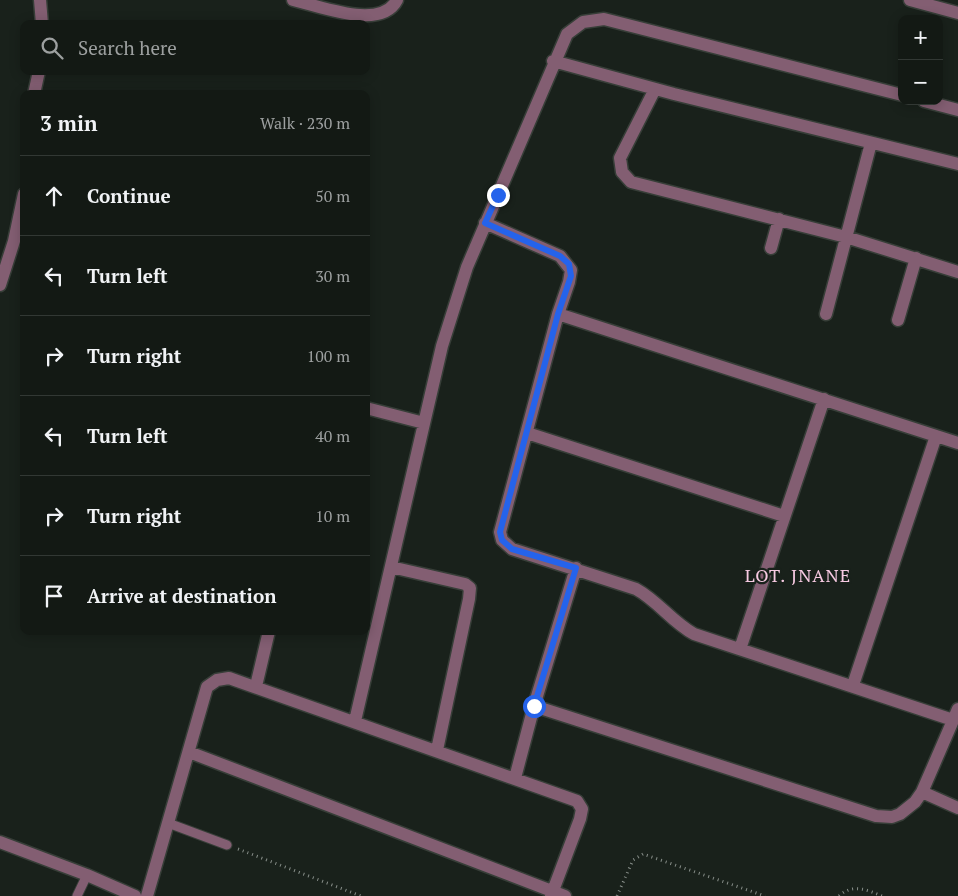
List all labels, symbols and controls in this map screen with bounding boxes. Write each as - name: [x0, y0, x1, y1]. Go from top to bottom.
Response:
- map controls: [898, 15, 943, 105]
- button: +: [898, 15, 943, 60]
- search box: [20, 20, 370, 75]
- icon: search: [38, 34, 66, 62]
- text: Search here: [78, 35, 177, 60]
- button: −: [898, 60, 943, 105]
- text: 3 min: [40, 109, 97, 137]
- text: Walk · 230 m: [260, 112, 350, 134]
- icon: ahead: [40, 182, 68, 210]
- text: Continue: [87, 183, 171, 208]
- route end: [487, 184, 510, 207]
- text: 50 m: [315, 185, 350, 207]
- icon: left: [40, 262, 68, 290]
- text: Turn left: [87, 263, 168, 288]
- text: 30 m: [315, 265, 350, 287]
- icon: right: [40, 342, 68, 370]
- text: Turn right: [87, 343, 181, 368]
- text: 100 m: [307, 345, 350, 367]
- icon: left: [40, 422, 68, 450]
- text: Turn left: [87, 423, 168, 448]
- text: 40 m: [315, 425, 350, 447]
- icon: right: [40, 502, 68, 530]
- text: Turn right: [87, 503, 181, 528]
- text: 10 m: [315, 505, 350, 527]
- district label: LOT. JNANE: [745, 563, 851, 587]
- icon: arrive: [40, 582, 68, 610]
- text: Arrive at destination: [87, 583, 276, 608]
- route start: [523, 695, 546, 718]

